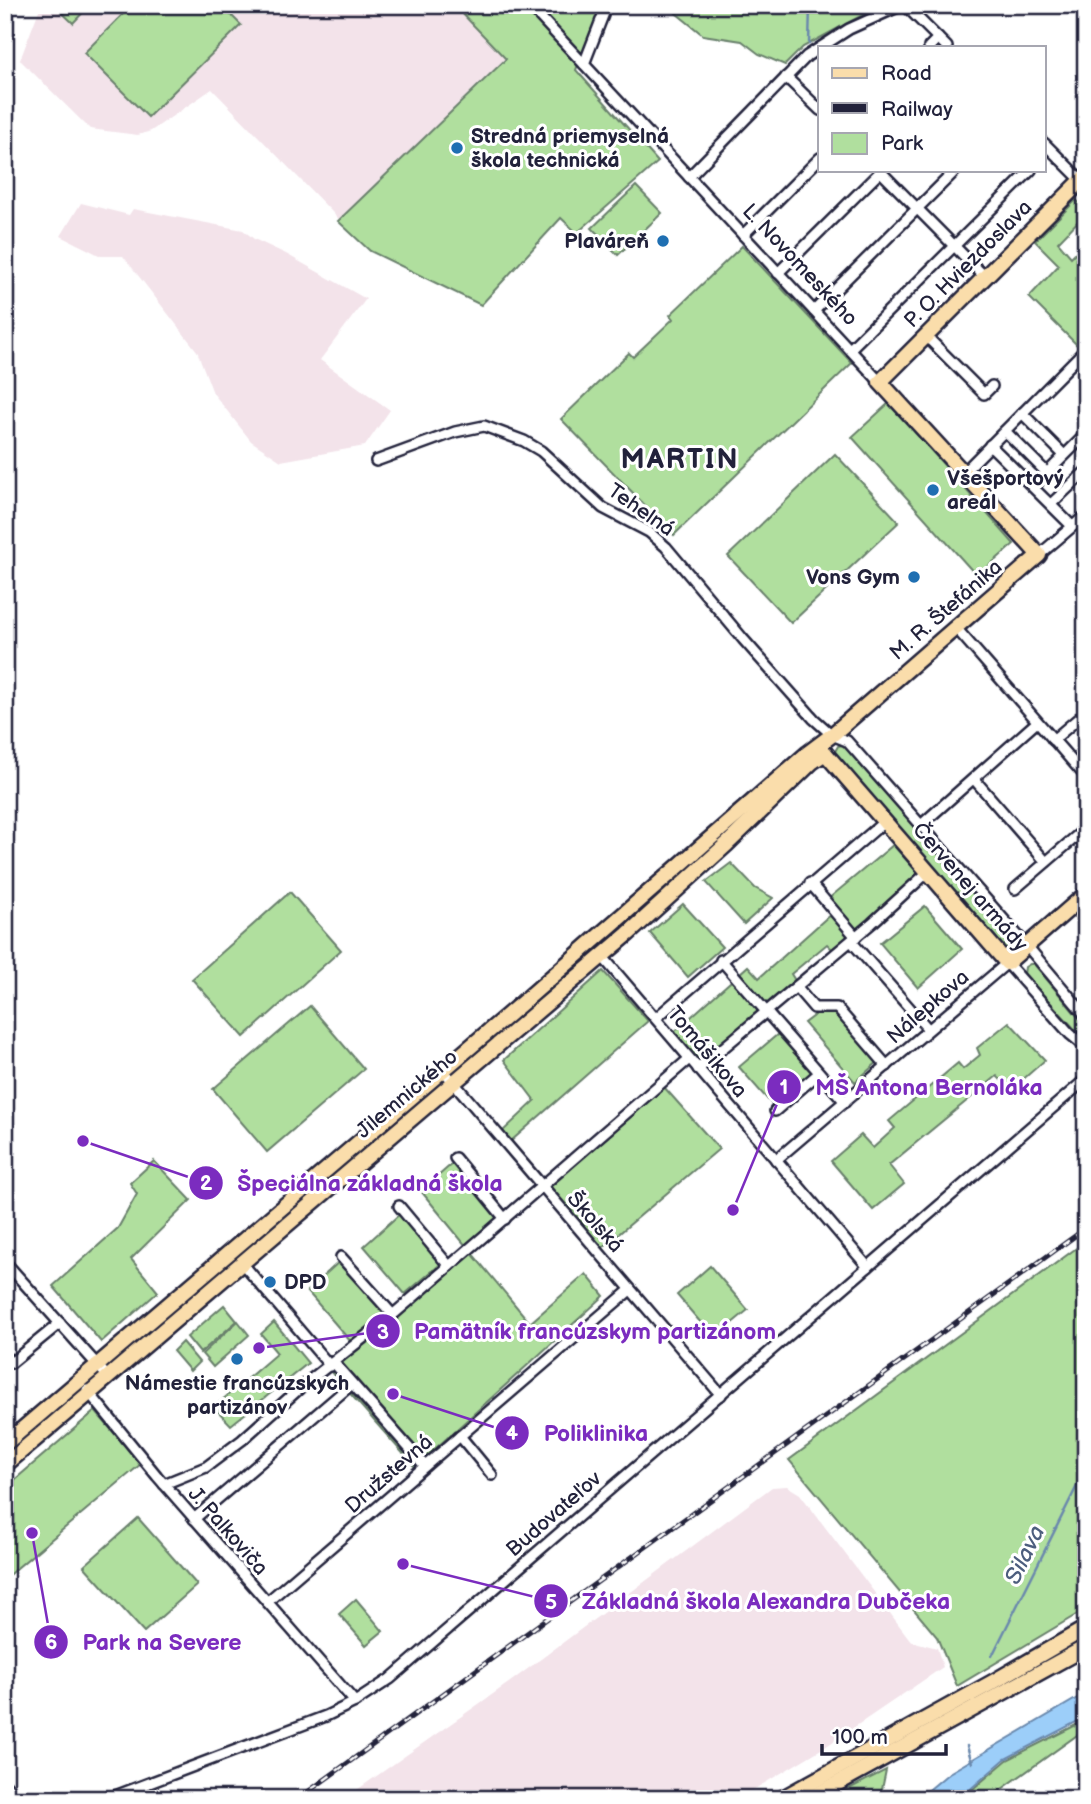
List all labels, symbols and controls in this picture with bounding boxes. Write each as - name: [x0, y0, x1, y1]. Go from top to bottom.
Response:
- legend: [818, 46, 1046, 172]
- text: Road: [881, 61, 932, 86]
- text: Railway: [881, 97, 953, 122]
- place label: Stredná priemyselná škola technická: [471, 124, 669, 173]
- text: Park: [881, 131, 924, 156]
- marker: Stredná priemyselná škola technická: [449, 140, 465, 156]
- street label: P. O. Hviezdoslava: [899, 195, 1037, 333]
- street label: L. Novomeského: [737, 199, 863, 331]
- place label: Plaváreň: [564, 229, 649, 254]
- marker: Plaváreň: [655, 233, 671, 249]
- district label: MARTIN: [621, 443, 739, 476]
- place label: Všešportový areál: [947, 466, 1064, 515]
- street label: Tehelná: [603, 478, 679, 542]
- marker: Všešportový areál: [925, 482, 941, 498]
- street label: M. R. Štefánika: [885, 554, 1007, 666]
- place label: Vons Gym: [806, 565, 900, 590]
- marker: Vons Gym: [906, 569, 922, 585]
- street label: Červenej armády: [907, 817, 1034, 957]
- street label: Nálepkova: [882, 965, 974, 1049]
- street label: Tomášikova: [662, 1001, 752, 1103]
- street label: Jilemnického: [351, 1044, 463, 1144]
- callout: MŠ Antona Bernoláka: [766, 1065, 1057, 1109]
- text: MŠ Antona Bernoláka: [815, 1073, 1043, 1102]
- text: 1: [780, 1075, 788, 1100]
- callout: Špeciálna základná škola: [188, 1161, 517, 1205]
- text: Špeciálna základná škola: [237, 1169, 503, 1198]
- text: 2: [200, 1171, 213, 1196]
- street label: Školská: [562, 1186, 628, 1258]
- place label: DPD: [284, 1270, 326, 1295]
- marker: DPD: [262, 1274, 278, 1290]
- callout: Pamätník francúzskym partizánom: [365, 1309, 790, 1353]
- text: Pamätník francúzskym partizánom: [414, 1318, 776, 1346]
- text: 3: [377, 1320, 389, 1345]
- marker: Námestie francúzskych partizánov: [229, 1351, 245, 1367]
- place label: Námestie francúzskych partizánov: [125, 1371, 349, 1420]
- callout: Poliklinika: [494, 1411, 662, 1455]
- text: Poliklinika: [544, 1420, 648, 1448]
- text: 4: [506, 1421, 519, 1446]
- street label: Družstevná: [340, 1429, 438, 1519]
- street label: Budovateľov: [501, 1465, 607, 1562]
- street label: J. Palkoviča: [183, 1482, 273, 1580]
- water label: Silava: [999, 1521, 1051, 1589]
- callout: Základná škola Alexandra Dubčeka: [533, 1579, 965, 1623]
- text: Základná škola Alexandra Dubčeka: [582, 1588, 950, 1616]
- text: 5: [545, 1590, 557, 1615]
- callout: Park na Severe: [33, 1620, 255, 1664]
- text: Park na Severe: [83, 1629, 242, 1657]
- text: 6: [45, 1630, 57, 1655]
- scale bar: [822, 1713, 946, 1757]
- text: 100 m: [832, 1725, 888, 1750]

